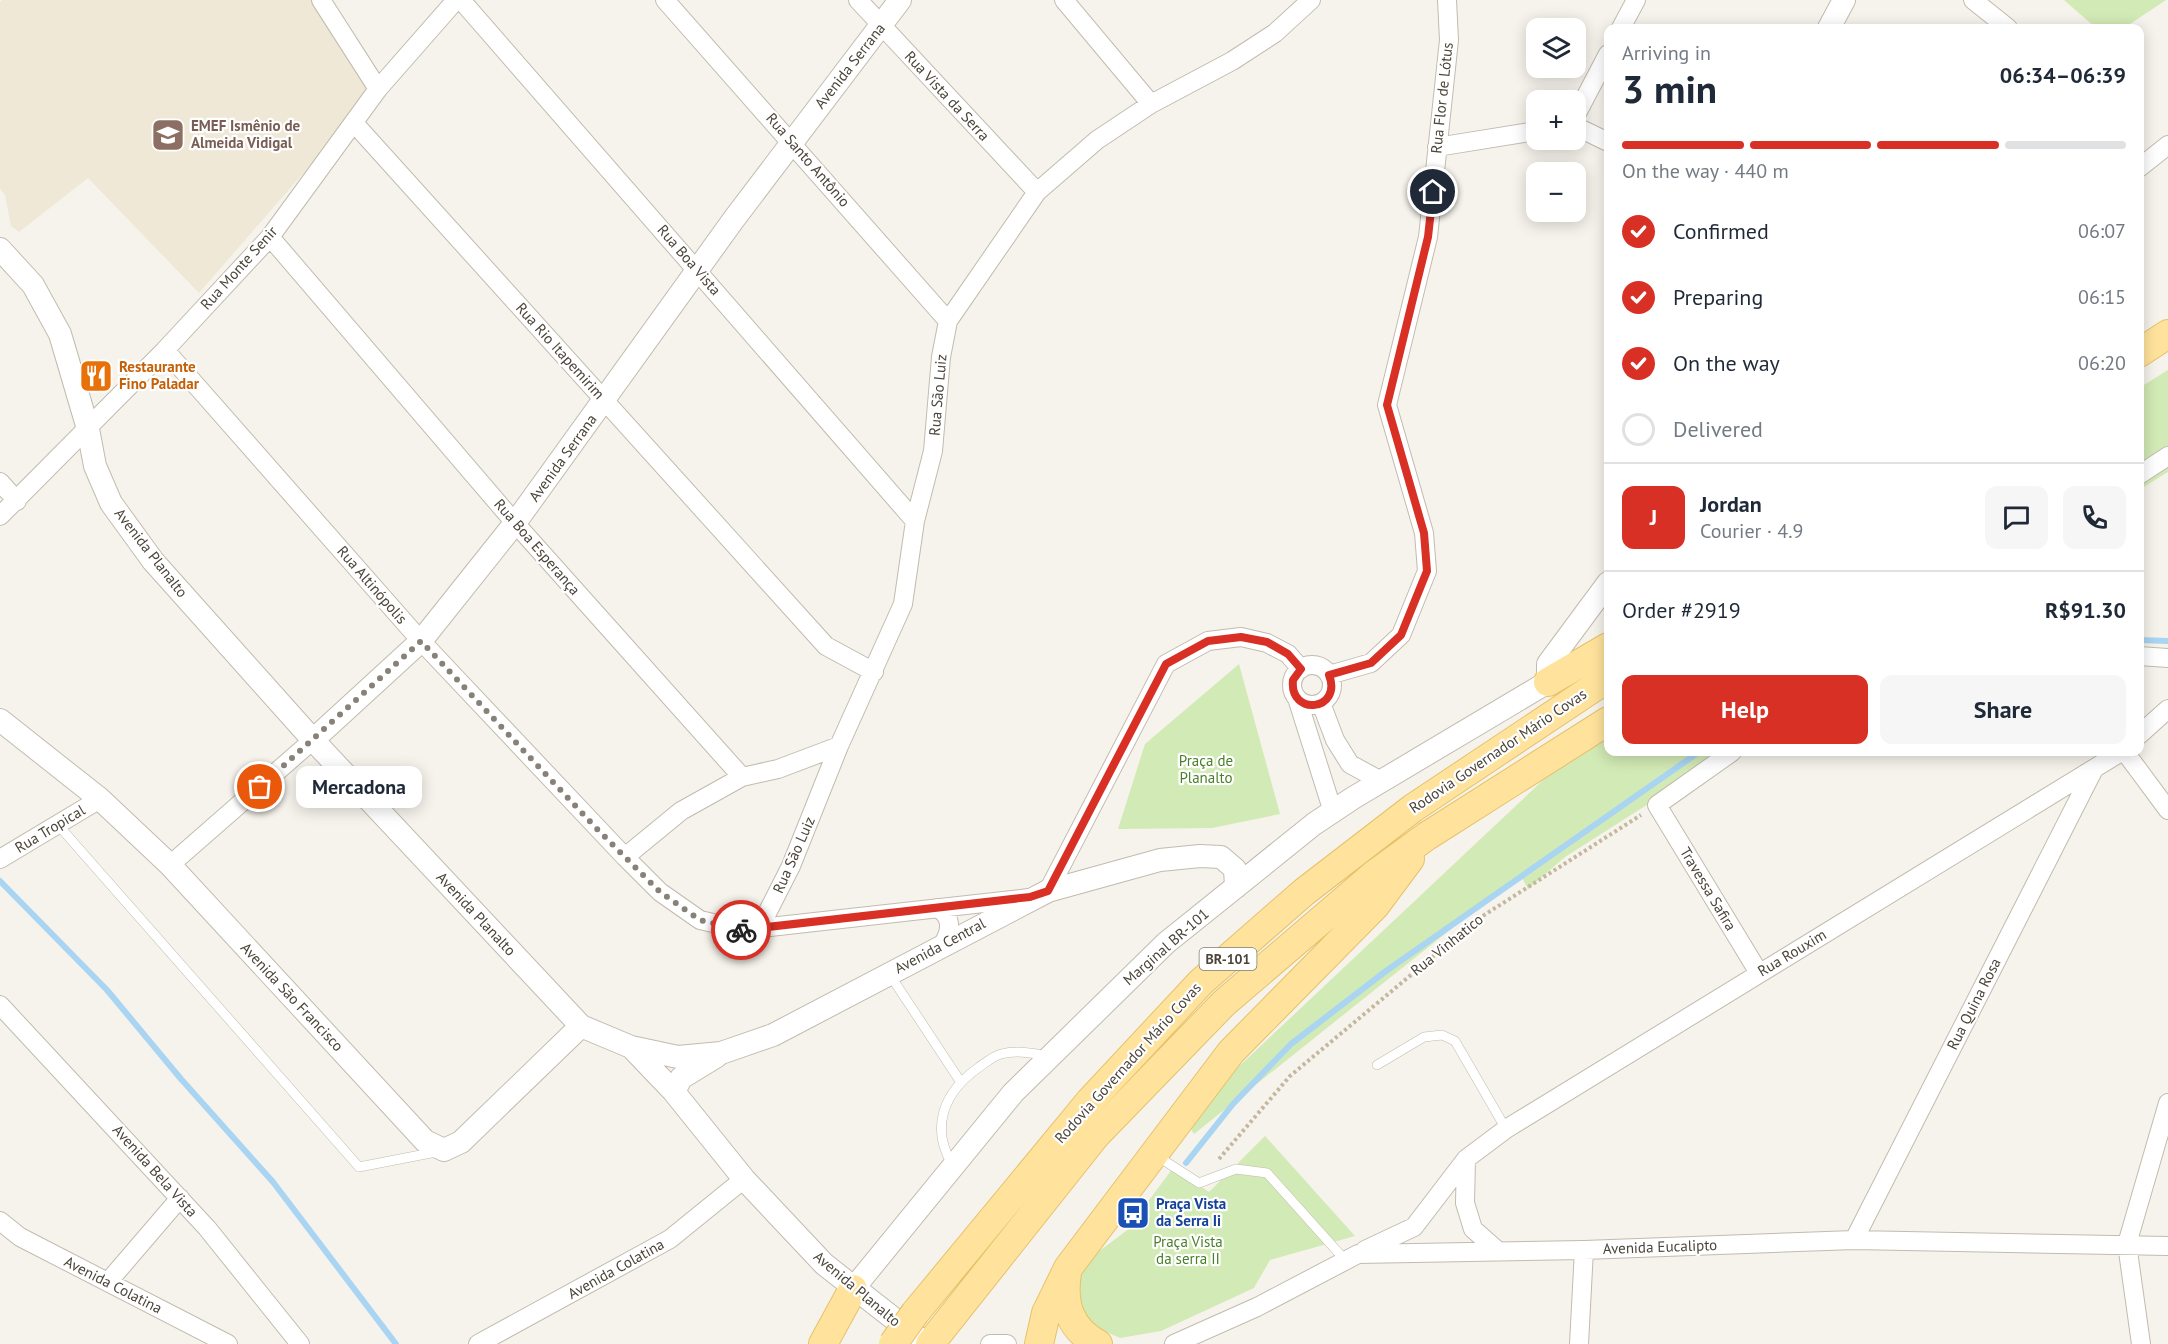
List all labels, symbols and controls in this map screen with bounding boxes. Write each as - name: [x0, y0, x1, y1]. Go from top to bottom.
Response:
- map controls: [1526, 18, 1586, 222]
- button: layers: [1526, 18, 1586, 78]
- street label: Avenida Serrana: [810, 19, 889, 112]
- text: Arriving in: [1622, 40, 1711, 66]
- street label: Rua Flor de Lótus: [1426, 41, 1457, 154]
- street label: Rua Vista da Serra: [901, 47, 994, 145]
- text: 06:34–06:39: [2000, 61, 2126, 89]
- text: 3 min: [1622, 63, 1717, 114]
- button: +: [1526, 90, 1586, 150]
- street label: Rua Santo Antônio: [762, 109, 854, 211]
- place label: EMEF Ismênio de Almeida Vidigal: [191, 116, 301, 152]
- school or university icon: EMEF Ismênio de Almeida Vidigal: [150, 117, 186, 153]
- text: On the way · 440 m: [1622, 158, 1789, 184]
- button: −: [1526, 162, 1586, 222]
- pin: [1407, 166, 1458, 217]
- icon: home: [1416, 175, 1449, 208]
- icon: check: [1622, 215, 1655, 248]
- text: Confirmed: [1673, 217, 1769, 245]
- text: 06:07: [2078, 218, 2126, 244]
- street label: Rua Boa Vista: [654, 220, 725, 299]
- street label: Rua Monte Senir: [196, 222, 281, 313]
- icon: check: [1622, 281, 1655, 314]
- text: Preparing: [1673, 283, 1763, 311]
- text: 06:15: [2078, 284, 2126, 310]
- street label: Rua Rio Itapemirim: [512, 298, 609, 403]
- icon: check: [1622, 347, 1655, 380]
- text: On the way: [1673, 349, 1780, 377]
- text: 06:20: [2078, 350, 2126, 376]
- street label: Rua São Luiz: [924, 353, 951, 437]
- place label: Restaurante Fino Paladar: [119, 357, 200, 393]
- restaurant icon: Restaurante Fino Paladar: [78, 358, 114, 394]
- street label: Avenida Serrana: [524, 410, 601, 505]
- text: Delivered: [1673, 415, 1763, 443]
- button: chat: [1985, 486, 2048, 549]
- button: phone: [2063, 486, 2126, 549]
- text: Jordan: [1700, 490, 1762, 518]
- street label: Rua Boa Esperança: [490, 495, 584, 599]
- text: J: [1650, 503, 1657, 531]
- street label: Avenida Planalto: [111, 504, 192, 601]
- text: Courier · 4.9: [1700, 518, 1803, 544]
- street label: Rua Altinópolis: [333, 542, 411, 628]
- text: Order #2919: [1622, 596, 1741, 624]
- text: R$91.30: [2045, 596, 2126, 624]
- button: Help: [1622, 675, 1868, 744]
- button: Share: [1880, 675, 2126, 744]
- street label: Rodovia Governador Mário Covas: [1405, 684, 1590, 817]
- park label: Praça de Planalto: [1179, 751, 1233, 787]
- pin: [234, 761, 285, 812]
- callout: Mercadona: [296, 766, 422, 808]
- icon: bag: [243, 770, 276, 803]
- text: Mercadona: [312, 774, 406, 800]
- street label: Rua Tropical: [11, 800, 89, 857]
- street label: Rua São Luiz: [768, 813, 819, 896]
- street label: Travessa Safira: [1676, 844, 1741, 934]
- street label: Avenida Planalto: [433, 868, 520, 960]
- courier: [711, 900, 771, 960]
- street label: Marginal BR-101: [1119, 904, 1212, 989]
- street label: Rua Vinhatico: [1407, 910, 1487, 980]
- street label: Avenida Central: [891, 913, 989, 978]
- icon: bike: [725, 914, 758, 947]
- street label: Rua Rouxim: [1754, 925, 1829, 980]
- street label: Avenida São Francisco: [237, 938, 348, 1055]
- road number: BR-101: [1200, 948, 1256, 970]
- street label: Rua Quina Rosa: [1942, 955, 2005, 1053]
- street label: Rodovia Governador Mário Covas: [1050, 978, 1205, 1147]
- street label: Avenida Bela Vista: [109, 1121, 202, 1221]
- place label: Praça Vista da Serra Ii: [1156, 1194, 1226, 1230]
- bus stop icon: Praça Vista da Serra Ii: [1115, 1195, 1151, 1231]
- park label: Praça Vista da serra II: [1153, 1232, 1223, 1268]
- street label: Avenida Colatina: [564, 1234, 667, 1303]
- street label: Avenida Eucalipto: [1602, 1235, 1718, 1258]
- street label: Avenida Planalto: [810, 1247, 905, 1331]
- street label: Avenida Colatina: [61, 1252, 165, 1317]

